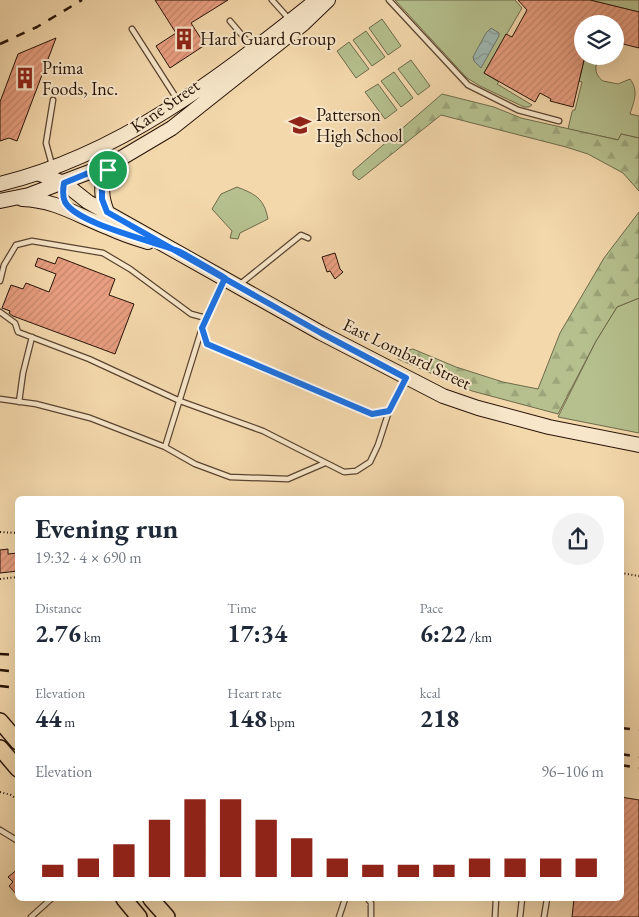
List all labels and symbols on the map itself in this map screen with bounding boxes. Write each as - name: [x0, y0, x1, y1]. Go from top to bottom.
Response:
- building icon: Hard Guard Group: [171, 26, 197, 52]
- place label: Hard Guard Group: [200, 27, 336, 50]
- place label: Prima Foods, Inc.: [42, 56, 118, 100]
- building icon: Prima Foods, Inc.: [12, 65, 38, 91]
- street label: Kane Street: [126, 73, 204, 138]
- place label: Patterson High School: [316, 103, 403, 147]
- school or university icon: Patterson High School: [287, 112, 313, 138]
- pin: [87, 149, 129, 191]
- street label: East Lombard Street: [339, 313, 475, 395]

